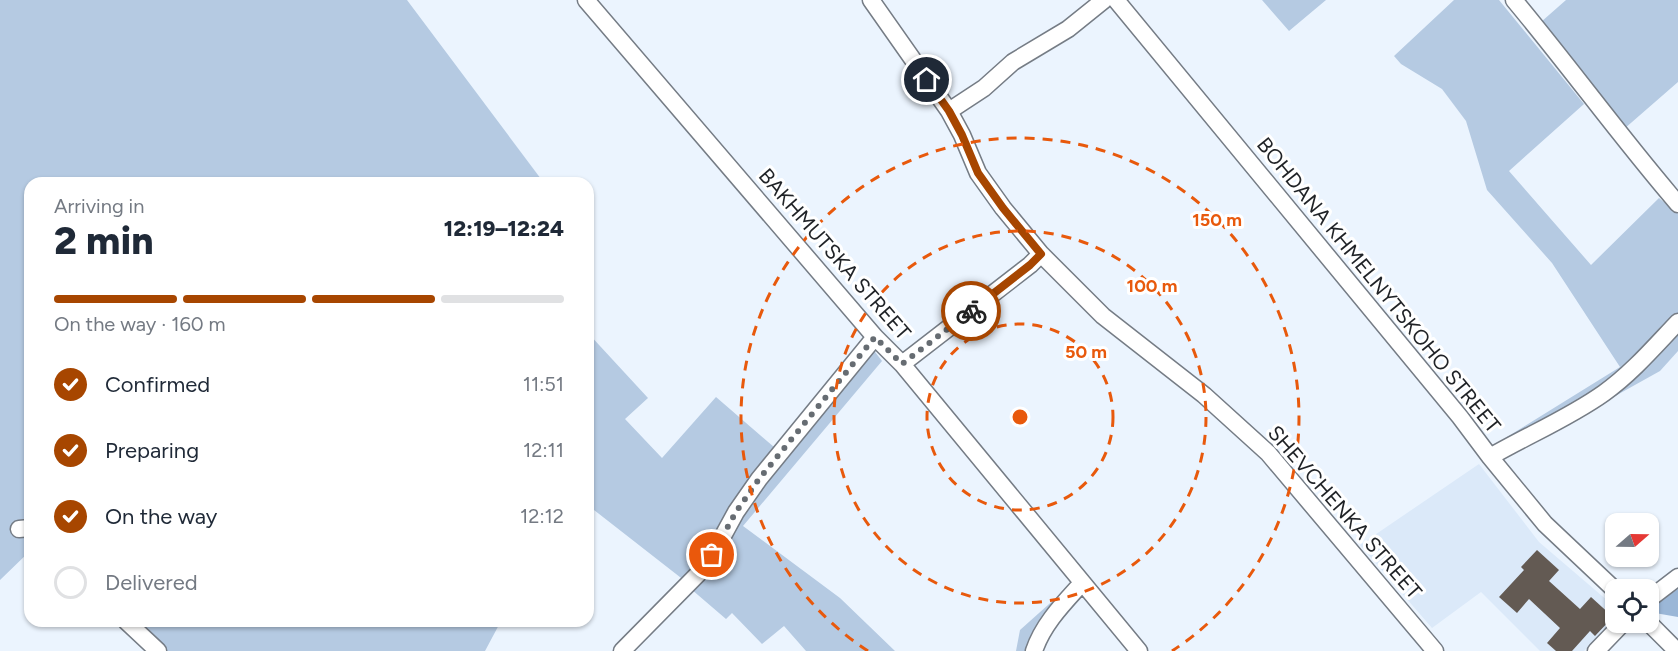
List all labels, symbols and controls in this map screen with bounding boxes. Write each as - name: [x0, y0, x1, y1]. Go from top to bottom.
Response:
- pin: [901, 54, 952, 105]
- icon: home: [910, 63, 943, 96]
- street label: BOHDANA KHMELNYTSKOHO STREET: [1252, 132, 1506, 438]
- street label: BAKHMUTSKA STREET: [754, 163, 916, 345]
- text: Arriving in: [54, 194, 144, 218]
- text: 150 m: [1192, 209, 1242, 231]
- text: 12:19–12:24: [444, 215, 564, 242]
- text: 2 min: [54, 217, 154, 264]
- text: 100 m: [1127, 275, 1177, 297]
- courier: [941, 281, 1001, 341]
- icon: bike: [955, 295, 988, 328]
- text: On the way · 160 m: [54, 312, 226, 336]
- text: 50 m: [1065, 341, 1107, 363]
- icon: check: [54, 368, 87, 401]
- text: Confirmed: [105, 371, 210, 398]
- text: 11:51: [523, 372, 564, 396]
- centre of rings: [1010, 407, 1030, 427]
- street label: SHEVCHENKA STREET: [1263, 420, 1427, 604]
- icon: check: [54, 434, 87, 467]
- text: Preparing: [105, 437, 199, 464]
- text: 12:11: [523, 438, 564, 462]
- icon: check: [54, 500, 87, 533]
- text: On the way: [105, 503, 217, 530]
- text: 12:12: [520, 504, 564, 528]
- north arrow: [1605, 513, 1659, 567]
- map controls: [1605, 513, 1659, 633]
- pin: [686, 529, 737, 580]
- icon: bag: [695, 538, 728, 571]
- text: Delivered: [105, 569, 198, 596]
- button: locate: [1605, 579, 1659, 633]

